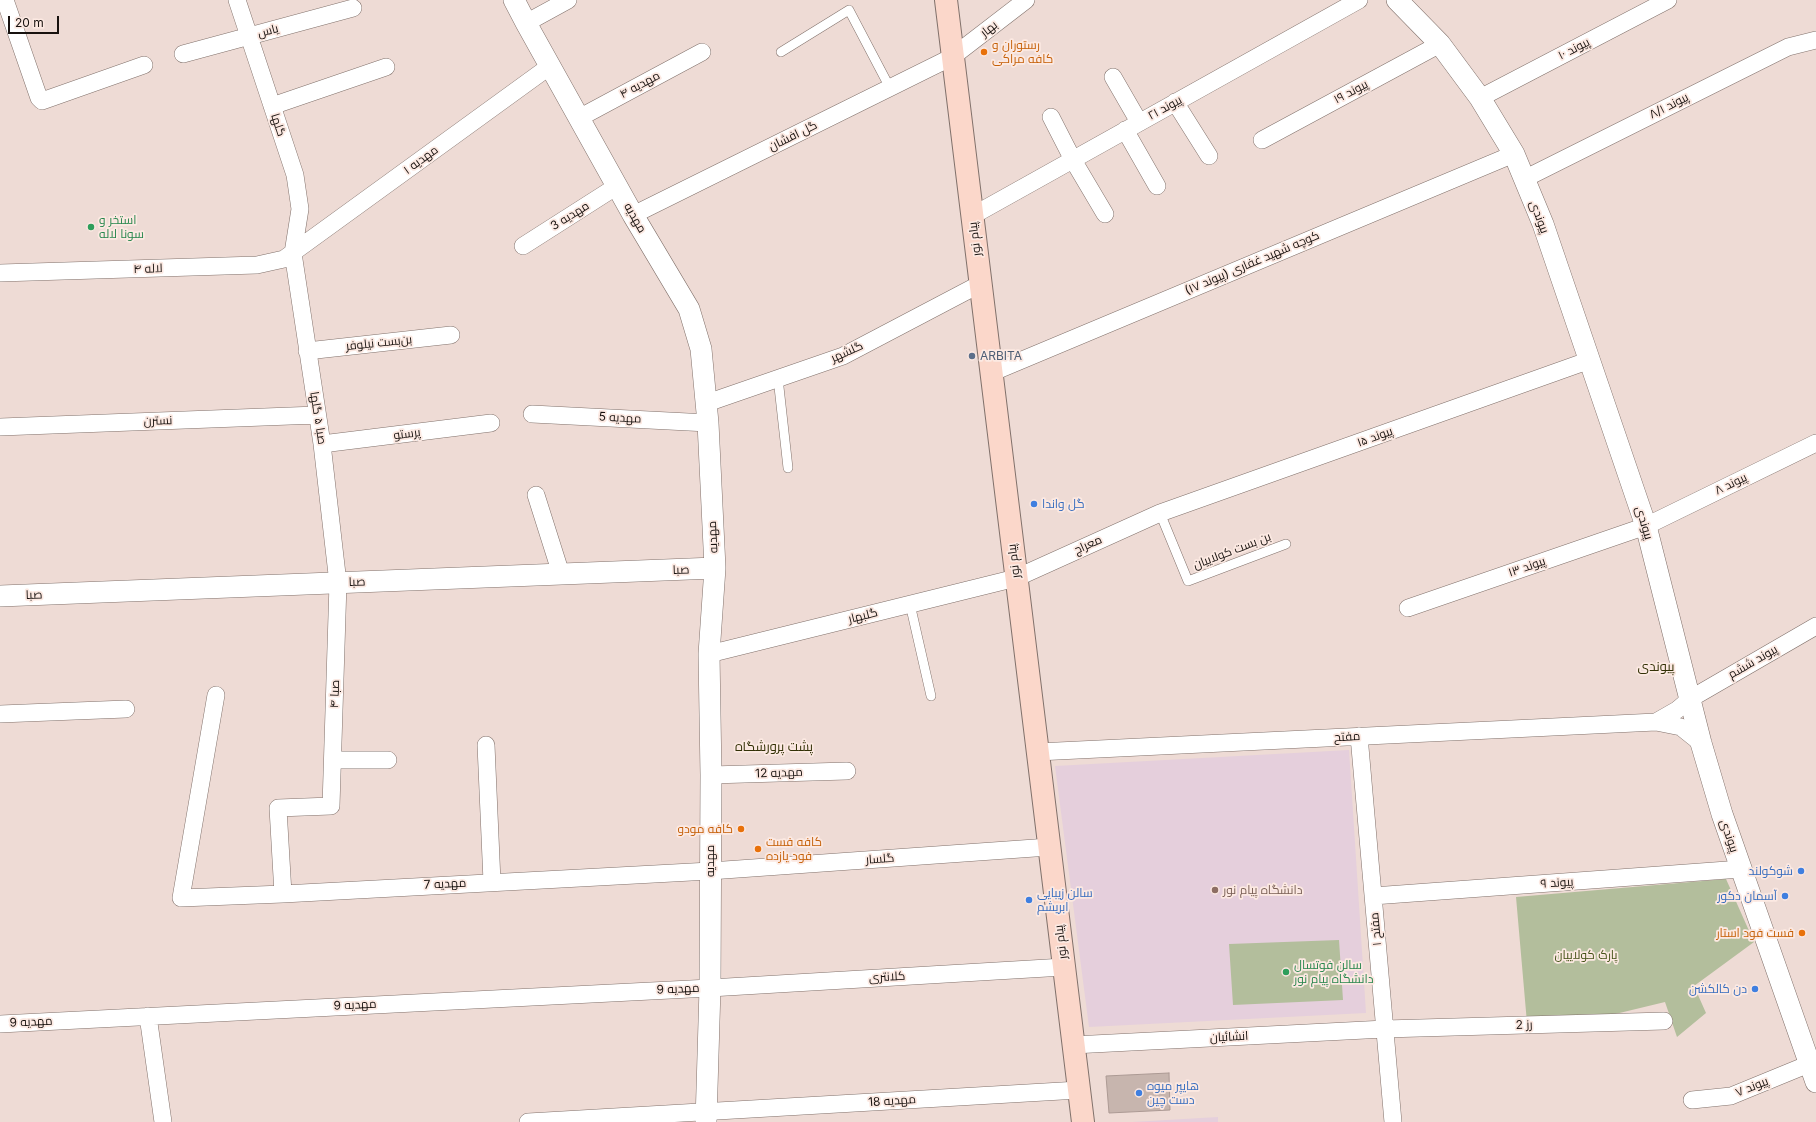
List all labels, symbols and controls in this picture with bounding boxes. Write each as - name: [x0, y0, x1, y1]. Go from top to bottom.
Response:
- scale bar: [10, 8, 61, 34]
- text: 20 m: [15, 15, 44, 30]
- street label: بهار: [978, 18, 1000, 40]
- street label: یاس: [256, 21, 280, 41]
- street label: پیوند ۱۰: [1556, 35, 1592, 63]
- place label: رستوران و کافه مراکی: [992, 38, 1053, 66]
- marker: رستوران و کافه مراکی: [979, 47, 989, 57]
- street label: مهدیه ۴: [617, 68, 663, 102]
- street label: پیوند ۱۹: [1331, 77, 1371, 107]
- street label: پیوند ۸/۱: [1647, 90, 1691, 122]
- street label: پیوند ۲۱: [1145, 93, 1185, 123]
- street label: گلها: [268, 112, 288, 138]
- street label: گل افشان: [766, 118, 820, 154]
- street label: مهدیه ۱: [401, 143, 441, 177]
- street label: مهدیه 3: [548, 199, 592, 233]
- street label: پیوندی: [1526, 199, 1552, 235]
- street label: مهدیه: [621, 200, 649, 236]
- place label: استخر و سونا لاله: [99, 213, 144, 241]
- street label: پیام نور: [966, 221, 984, 257]
- marker: استخر و سونا لاله: [86, 222, 96, 232]
- street label: کوچه شهید غفاری (پیوند ۱۷): [1183, 228, 1321, 298]
- street label: لاله ۴: [133, 261, 163, 277]
- street label: بن‌بست نیلوفر: [345, 332, 413, 354]
- street label: گلشهر: [829, 339, 865, 365]
- place label: ARBITA: [980, 349, 1022, 363]
- marker: ARBITA: [967, 351, 977, 361]
- street label: صبا ۵ گلها: [307, 390, 329, 446]
- street label: مهدیه 5: [598, 410, 642, 426]
- street label: نسترن: [143, 413, 173, 429]
- street label: پیوند ۱۵: [1355, 424, 1395, 450]
- street label: پرستو: [393, 425, 421, 443]
- street label: پیوند ۸: [1712, 470, 1750, 498]
- place label: گل واندا: [1042, 497, 1084, 511]
- marker: گل واندا: [1029, 499, 1039, 509]
- street label: پیوندی: [1632, 505, 1656, 541]
- street label: مهدیه: [705, 521, 721, 553]
- street label: بن بست کولاییان: [1191, 530, 1273, 572]
- street label: معراج: [1072, 532, 1104, 558]
- street label: پیام نور: [1005, 543, 1023, 579]
- street label: پیوند ۱۳: [1506, 554, 1548, 580]
- street label: صبا: [672, 563, 690, 577]
- street label: صبا: [348, 575, 366, 589]
- street label: صبا: [25, 588, 43, 602]
- street label: گلبهار: [847, 605, 879, 627]
- street label: پیوند ششم: [1726, 642, 1780, 682]
- district label: پیوندی: [1638, 659, 1674, 675]
- street label: صبا ۴: [327, 680, 343, 708]
- street label: مفتح: [1333, 729, 1361, 745]
- district label: پشت پرورشگاه: [735, 739, 813, 755]
- street label: مهدیه 12: [755, 765, 803, 781]
- street label: پیوندی: [1717, 818, 1741, 854]
- place label: کافه مودو: [677, 822, 733, 836]
- marker: کافه مودو: [736, 824, 746, 834]
- place label: کافه فست فود یازده: [766, 835, 822, 863]
- marker: کافه فست فود یازده: [753, 844, 763, 854]
- street label: مهدیه: [703, 845, 717, 877]
- street label: گلسار: [865, 851, 895, 867]
- place label: شوکولند: [1748, 864, 1793, 878]
- marker: شوکولند: [1796, 866, 1806, 876]
- street label: پیوند ۹: [1540, 875, 1574, 891]
- street label: مهدیه 7: [423, 876, 467, 892]
- place label: دانشگاه پیام نور: [1223, 883, 1302, 897]
- marker: دانشگاه پیام نور: [1210, 885, 1220, 895]
- place label: سالن زیبایی ابریشم: [1037, 886, 1093, 914]
- place label: آسمان دکور: [1717, 889, 1777, 903]
- marker: آسمان دکور: [1780, 891, 1790, 901]
- marker: سالن زیبایی ابریشم: [1024, 895, 1034, 905]
- street label: مفتح ۱: [1367, 912, 1385, 946]
- street label: پیام نور: [1052, 924, 1070, 960]
- place label: فست فود استار: [1716, 926, 1794, 940]
- marker: فست فود استار: [1797, 928, 1807, 938]
- park label: پارک کولاییان: [1554, 948, 1618, 962]
- place label: سالن فوتسال دانشگاه پیام نور: [1294, 958, 1373, 986]
- marker: سالن فوتسال دانشگاه پیام نور: [1281, 967, 1291, 977]
- street label: کلانتری: [868, 969, 906, 985]
- street label: مهدیه 9: [656, 981, 700, 997]
- place label: دن کالکشن: [1689, 982, 1747, 996]
- marker: دن کالکشن: [1750, 984, 1760, 994]
- street label: مهدیه 9: [333, 997, 377, 1013]
- street label: مهدیه 9: [9, 1014, 53, 1030]
- street label: رز 2: [1515, 1018, 1533, 1032]
- street label: انشائیان: [1209, 1029, 1249, 1045]
- street label: پیوند ۷: [1733, 1074, 1771, 1100]
- place label: هایپر میوه دست چین: [1147, 1079, 1199, 1107]
- marker: هایپر میوه دست چین: [1134, 1088, 1144, 1098]
- street label: مهدیه 18: [868, 1092, 916, 1110]

